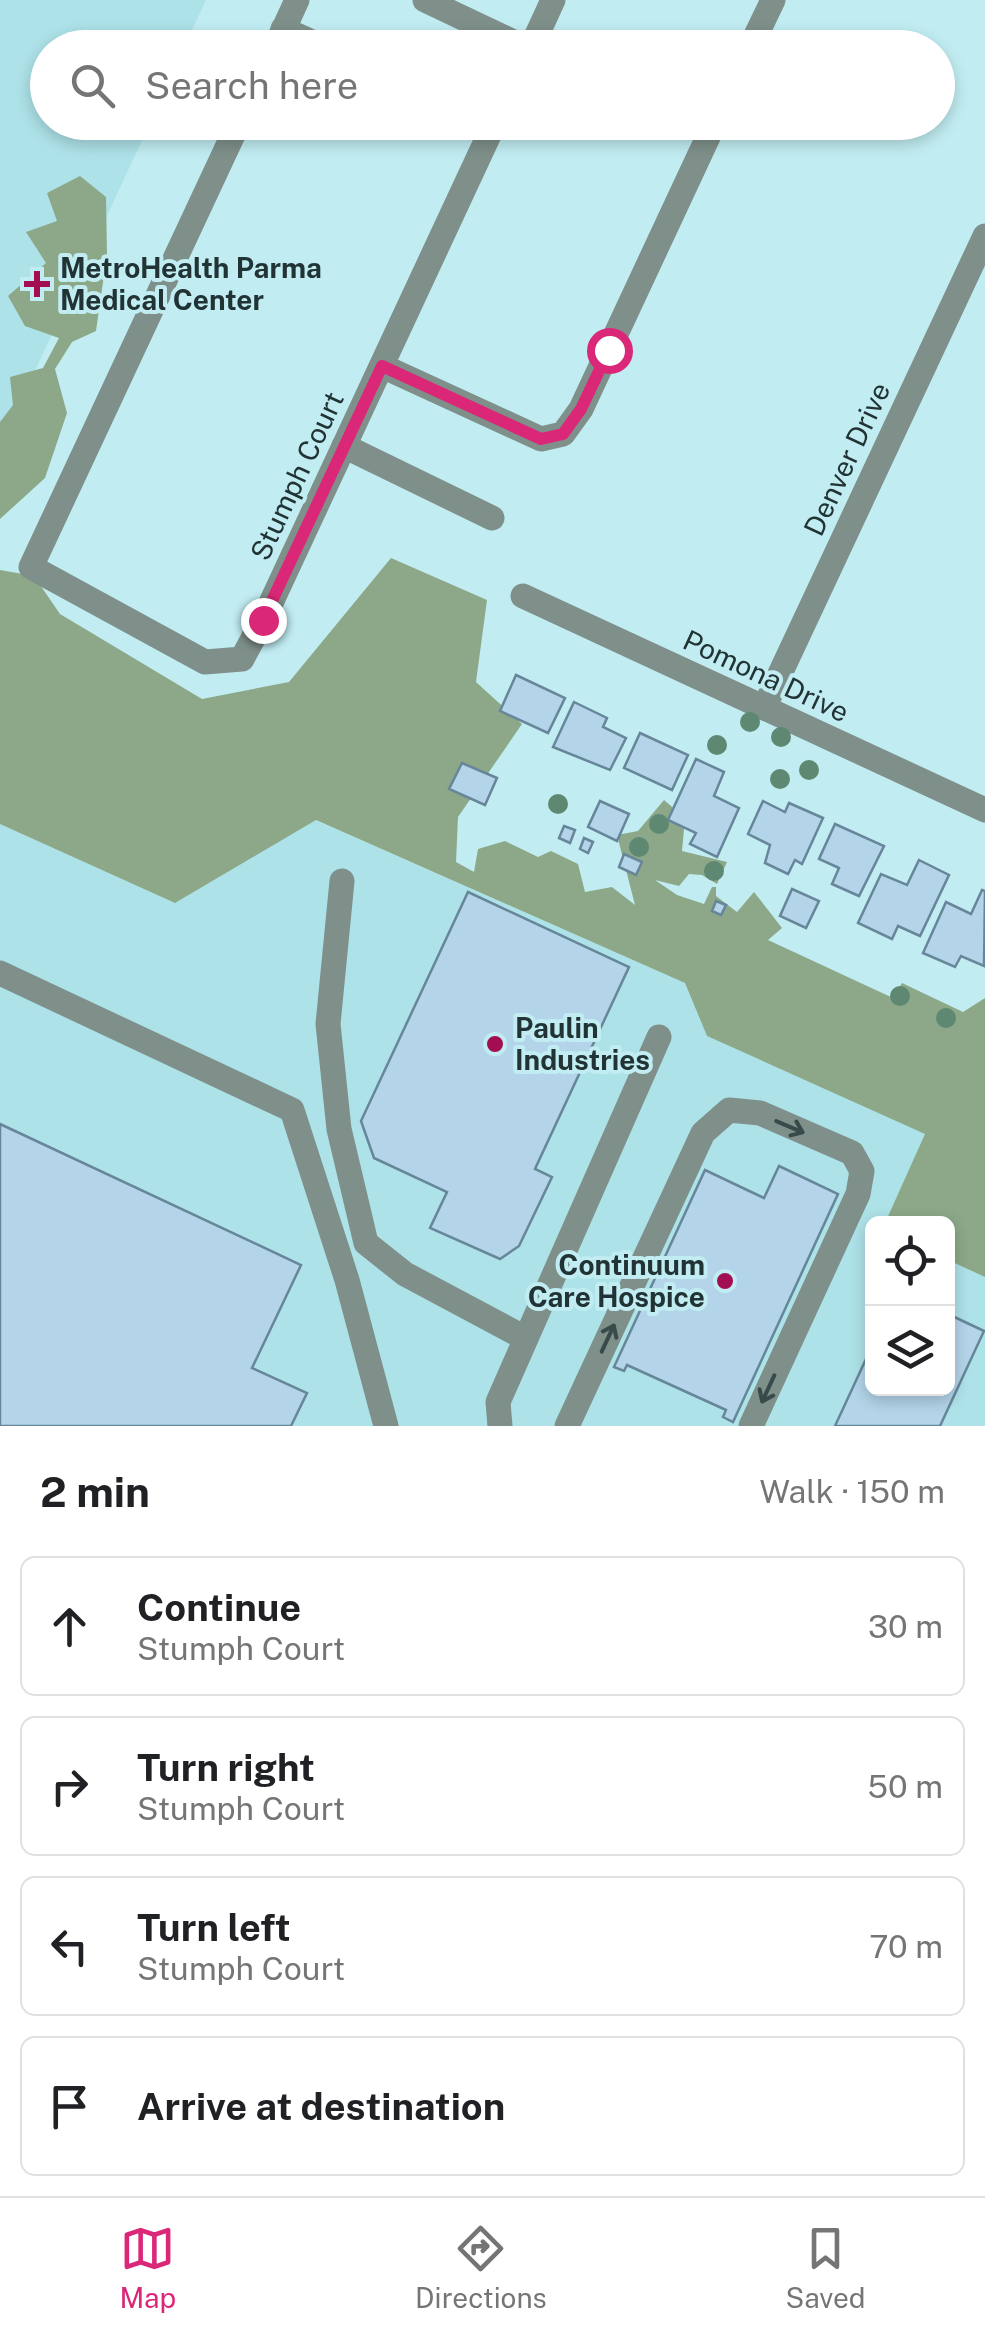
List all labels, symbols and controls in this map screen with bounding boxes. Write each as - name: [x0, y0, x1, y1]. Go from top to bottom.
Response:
- search box: [30, 30, 955, 140]
- icon: search: [65, 58, 120, 113]
- text: Search here: [145, 63, 358, 108]
- place label: MetroHealth Parma Medical Center: [60, 251, 322, 316]
- marker: MetroHealth Parma Medical Center: [24, 271, 50, 297]
- route start: [587, 328, 633, 374]
- street label: Denver Drive: [797, 377, 896, 541]
- street label: Stumph Court: [243, 386, 350, 565]
- route end: [241, 598, 287, 644]
- street label: Pomona Drive: [678, 623, 854, 728]
- place label: Paulin Industries: [515, 1011, 650, 1076]
- marker: Paulin Industries: [484, 1033, 506, 1055]
- one-way arrow: [774, 1119, 805, 1137]
- map controls: [865, 1216, 955, 1396]
- button: locate: [865, 1216, 955, 1306]
- place label: Continuum Care Hospice: [528, 1248, 705, 1313]
- marker: Continuum Care Hospice: [714, 1270, 736, 1292]
- button: layers: [865, 1306, 955, 1396]
- one-way arrow: [599, 1323, 618, 1353]
- one-way arrow: [758, 1373, 776, 1404]
- text: 2 min: [40, 1467, 150, 1516]
- text: Walk · 150 m: [759, 1473, 945, 1510]
- text: Continue: [137, 1585, 301, 1630]
- icon: ahead: [42, 1599, 97, 1654]
- text: 30 m: [868, 1608, 943, 1645]
- text: Stumph Court: [137, 1630, 345, 1667]
- text: Turn right: [137, 1745, 315, 1790]
- icon: right: [42, 1759, 97, 1814]
- text: 50 m: [867, 1768, 943, 1805]
- text: Stumph Court: [137, 1790, 345, 1827]
- text: Turn left: [137, 1905, 291, 1950]
- icon: left: [42, 1919, 97, 1974]
- text: 70 m: [869, 1928, 943, 1965]
- text: Stumph Court: [137, 1950, 345, 1987]
- icon: arrive: [42, 2079, 97, 2134]
- text: Arrive at destination: [137, 2084, 505, 2129]
- tab: Map: [119, 2221, 176, 2314]
- tab: Directions: [415, 2221, 547, 2314]
- tab: Saved: [785, 2221, 866, 2314]

